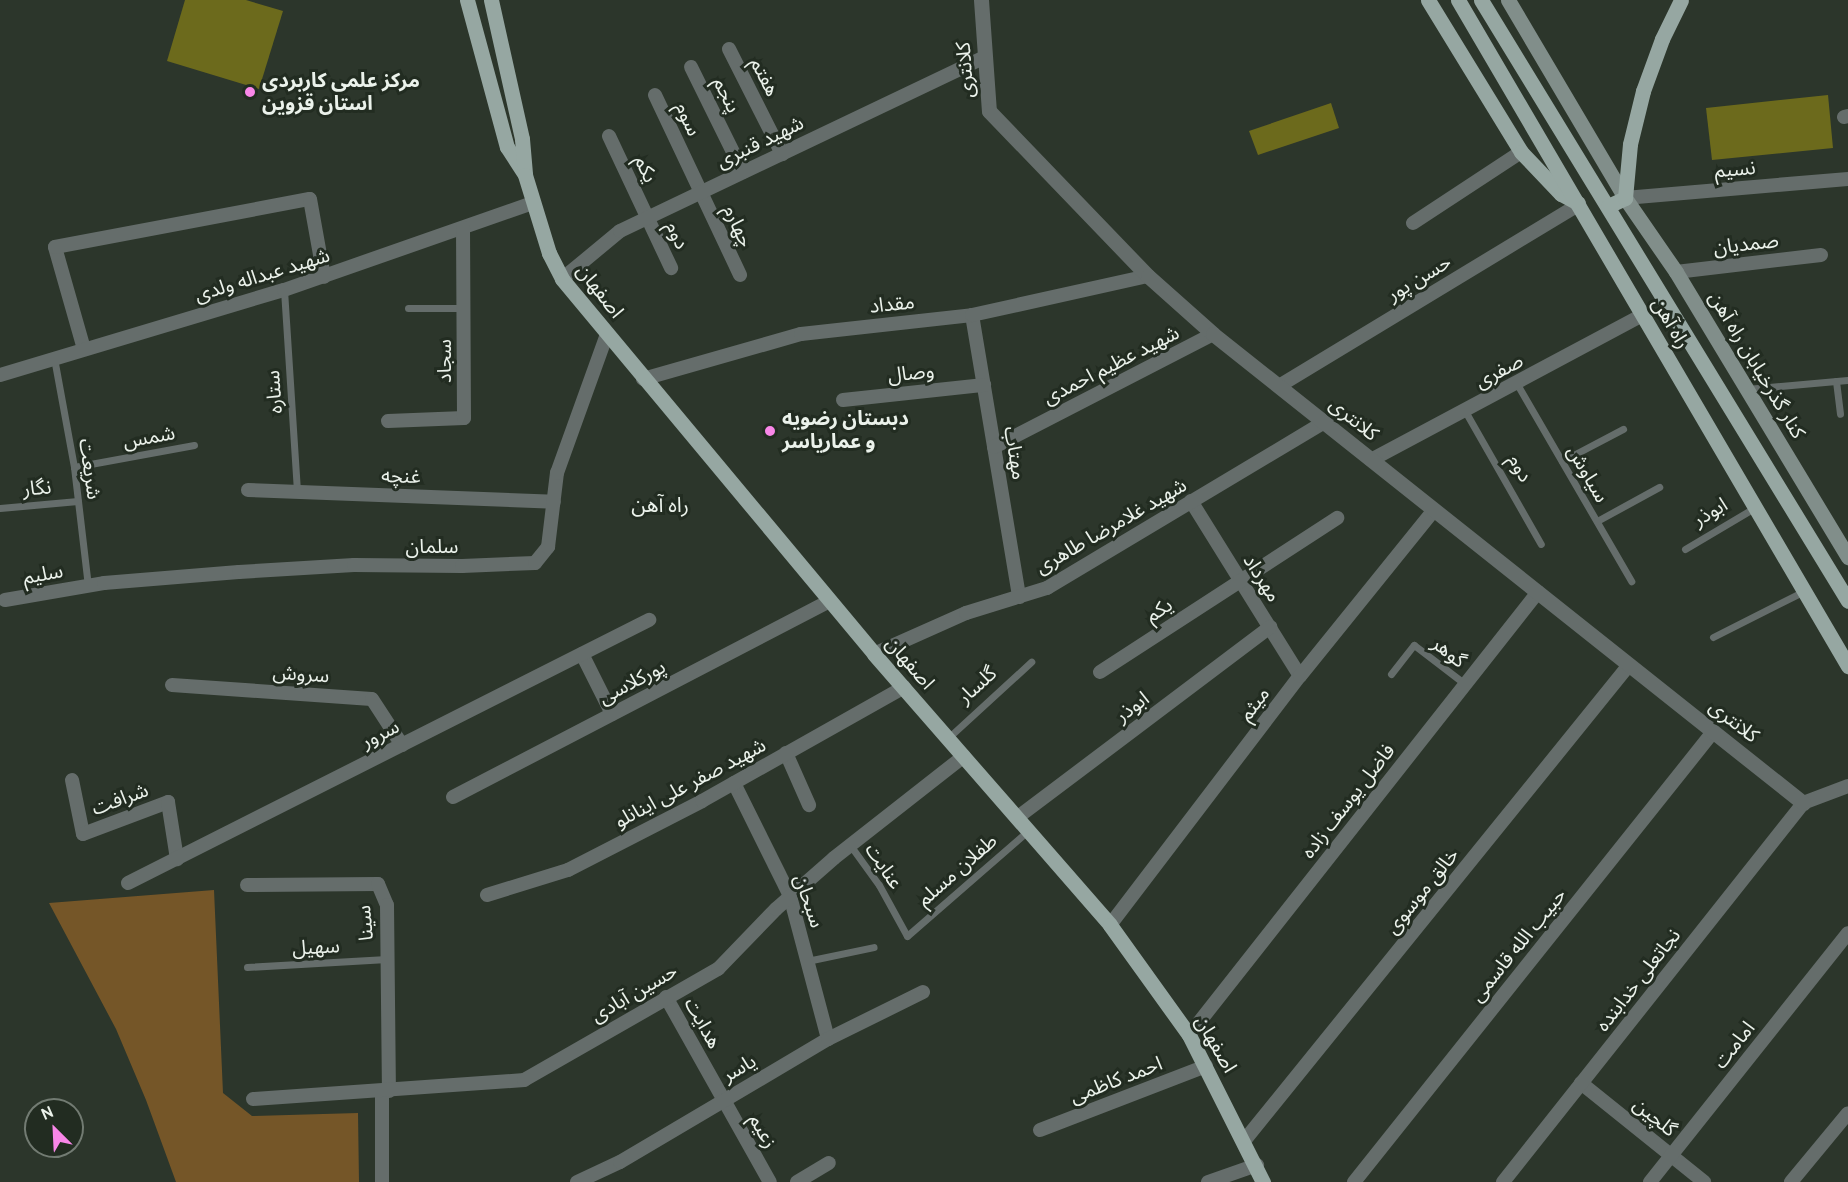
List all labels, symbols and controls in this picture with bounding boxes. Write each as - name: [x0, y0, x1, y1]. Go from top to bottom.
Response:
- street label: کلانتری: [951, 41, 979, 99]
- street label: هفتم: [745, 54, 785, 100]
- place label: مرکز علمی کاربردی استان قزوین: [262, 68, 420, 115]
- street label: پنجم: [708, 73, 746, 117]
- marker: مرکز علمی کاربردی استان قزوین: [243, 85, 257, 99]
- street label: سوم: [670, 98, 706, 140]
- street label: شهید قنبری: [712, 111, 808, 173]
- street label: یکم: [629, 152, 663, 186]
- street label: نسیم: [1713, 155, 1757, 183]
- street label: چهارم: [718, 201, 758, 251]
- street label: دوم: [660, 217, 694, 253]
- street label: صمدیان: [1712, 228, 1780, 260]
- street label: شهید عبداله ولدی: [191, 243, 333, 307]
- street label: حسن پور: [1383, 250, 1455, 306]
- street label: اصفهان: [571, 259, 629, 323]
- street label: کنار گذرخیابان راه آهن: [1704, 287, 1810, 443]
- street label: مقداد: [868, 290, 916, 318]
- street label: راه آهن: [1647, 293, 1695, 353]
- street label: شهید عظیم احمدی: [1039, 320, 1183, 410]
- street label: سجاد: [432, 339, 456, 383]
- street label: صفری: [1471, 348, 1527, 394]
- street label: وصال: [887, 359, 935, 387]
- street label: ستاره: [261, 369, 287, 415]
- street label: کلانتری: [1325, 392, 1383, 446]
- place label: دبستان رضویه و عماریاسر: [782, 407, 909, 454]
- street label: شمس: [121, 421, 177, 453]
- marker: دبستان رضویه و عماریاسر: [763, 424, 777, 438]
- street label: مهتاب: [999, 425, 1031, 481]
- street label: شریعت: [74, 437, 106, 501]
- street label: سیاوش: [1562, 441, 1614, 507]
- street label: دوم: [1503, 450, 1537, 486]
- street label: غنچه: [381, 463, 421, 489]
- street label: شهید غلامرضا طاهری: [1031, 473, 1191, 579]
- street label: نگار: [22, 475, 52, 501]
- district label: راه آهن: [631, 492, 689, 518]
- street label: ابوذر: [1688, 492, 1732, 532]
- street label: سلمان: [406, 534, 458, 558]
- street label: مهرداد: [1238, 550, 1286, 606]
- street label: سلیم: [21, 559, 65, 589]
- street label: یکم: [1141, 592, 1177, 628]
- street label: گوهر: [1427, 631, 1471, 673]
- street label: اصفهان: [880, 632, 940, 694]
- street label: پورکلاسی: [594, 654, 670, 710]
- street label: سروش: [272, 660, 330, 688]
- street label: گلسار: [952, 661, 1002, 709]
- street label: میثم: [1233, 682, 1275, 726]
- street label: ابوذر: [1110, 686, 1154, 728]
- street label: کلانتری: [1704, 694, 1764, 748]
- street label: سرور: [357, 714, 403, 754]
- street label: شهید صفر علی اینانلو: [610, 733, 770, 833]
- street label: فاضل یوسف زاده: [1296, 739, 1400, 863]
- street label: شرافت: [88, 778, 152, 820]
- street label: طفلان مسلم: [912, 829, 1002, 911]
- street label: عنایت: [860, 838, 908, 894]
- street label: خالق موسوی: [1380, 843, 1464, 939]
- street label: سبحان: [789, 871, 829, 931]
- street label: حبیب الله قاسمی: [1465, 883, 1571, 1007]
- street label: سینا: [351, 904, 379, 942]
- street label: نجاتعلی خدابنده: [1590, 924, 1686, 1036]
- street label: سهیل: [291, 934, 341, 960]
- street label: حسین آبادی: [586, 959, 682, 1027]
- street label: هدایت: [679, 993, 727, 1053]
- street label: اصفهان: [1190, 1011, 1242, 1077]
- street label: امامت: [1708, 1017, 1760, 1073]
- street label: یاسر: [718, 1049, 760, 1087]
- street label: احمد کاظمی: [1066, 1051, 1166, 1109]
- street label: گلچین: [1628, 1092, 1682, 1142]
- north arrow: [24, 1098, 84, 1158]
- text: N: [38, 1102, 56, 1124]
- street label: زعیم: [744, 1110, 782, 1152]

